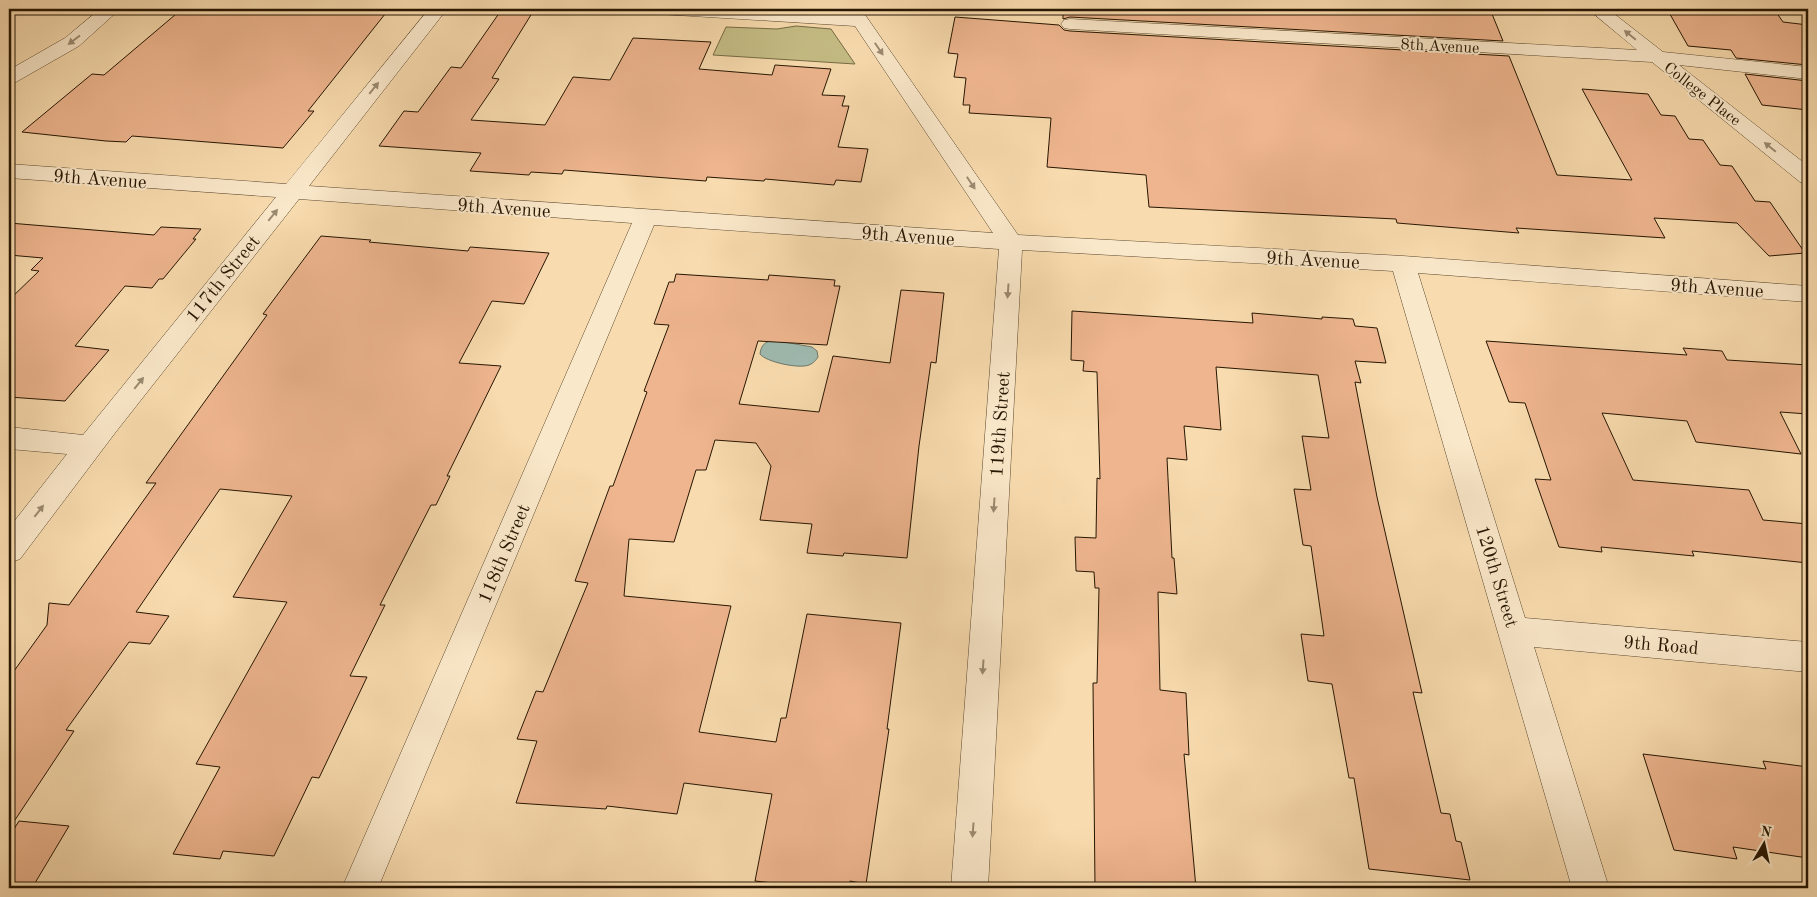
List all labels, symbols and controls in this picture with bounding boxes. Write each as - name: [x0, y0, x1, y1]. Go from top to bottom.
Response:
- one-way arrow: [1623, 29, 1636, 40]
- one-way arrow: [67, 35, 81, 45]
- street label: 8th Avenue: [1400, 37, 1480, 57]
- one-way arrow: [874, 42, 884, 56]
- street label: College Place: [1660, 60, 1743, 129]
- one-way arrow: [369, 82, 380, 95]
- one-way arrow: [1764, 141, 1777, 152]
- street label: 9th Avenue: [52, 168, 147, 193]
- one-way arrow: [966, 177, 976, 190]
- street label: 9th Avenue: [456, 197, 551, 222]
- one-way arrow: [267, 209, 278, 222]
- street label: 9th Avenue: [860, 225, 955, 250]
- street label: 117th Street: [183, 233, 265, 327]
- street label: 9th Avenue: [1266, 250, 1360, 273]
- street label: 9th Avenue: [1669, 277, 1764, 302]
- one-way arrow: [1003, 283, 1011, 299]
- street label: 119th Street: [988, 371, 1015, 478]
- one-way arrow: [133, 377, 144, 390]
- one-way arrow: [989, 497, 997, 513]
- street label: 118th Street: [476, 502, 535, 606]
- one-way arrow: [33, 505, 44, 518]
- street label: 120th Street: [1471, 523, 1520, 630]
- street label: 9th Road: [1622, 634, 1699, 659]
- one-way arrow: [979, 660, 987, 676]
- north arrow: [1740, 820, 1790, 870]
- one-way arrow: [968, 822, 976, 838]
- text: N: [1759, 824, 1773, 840]

